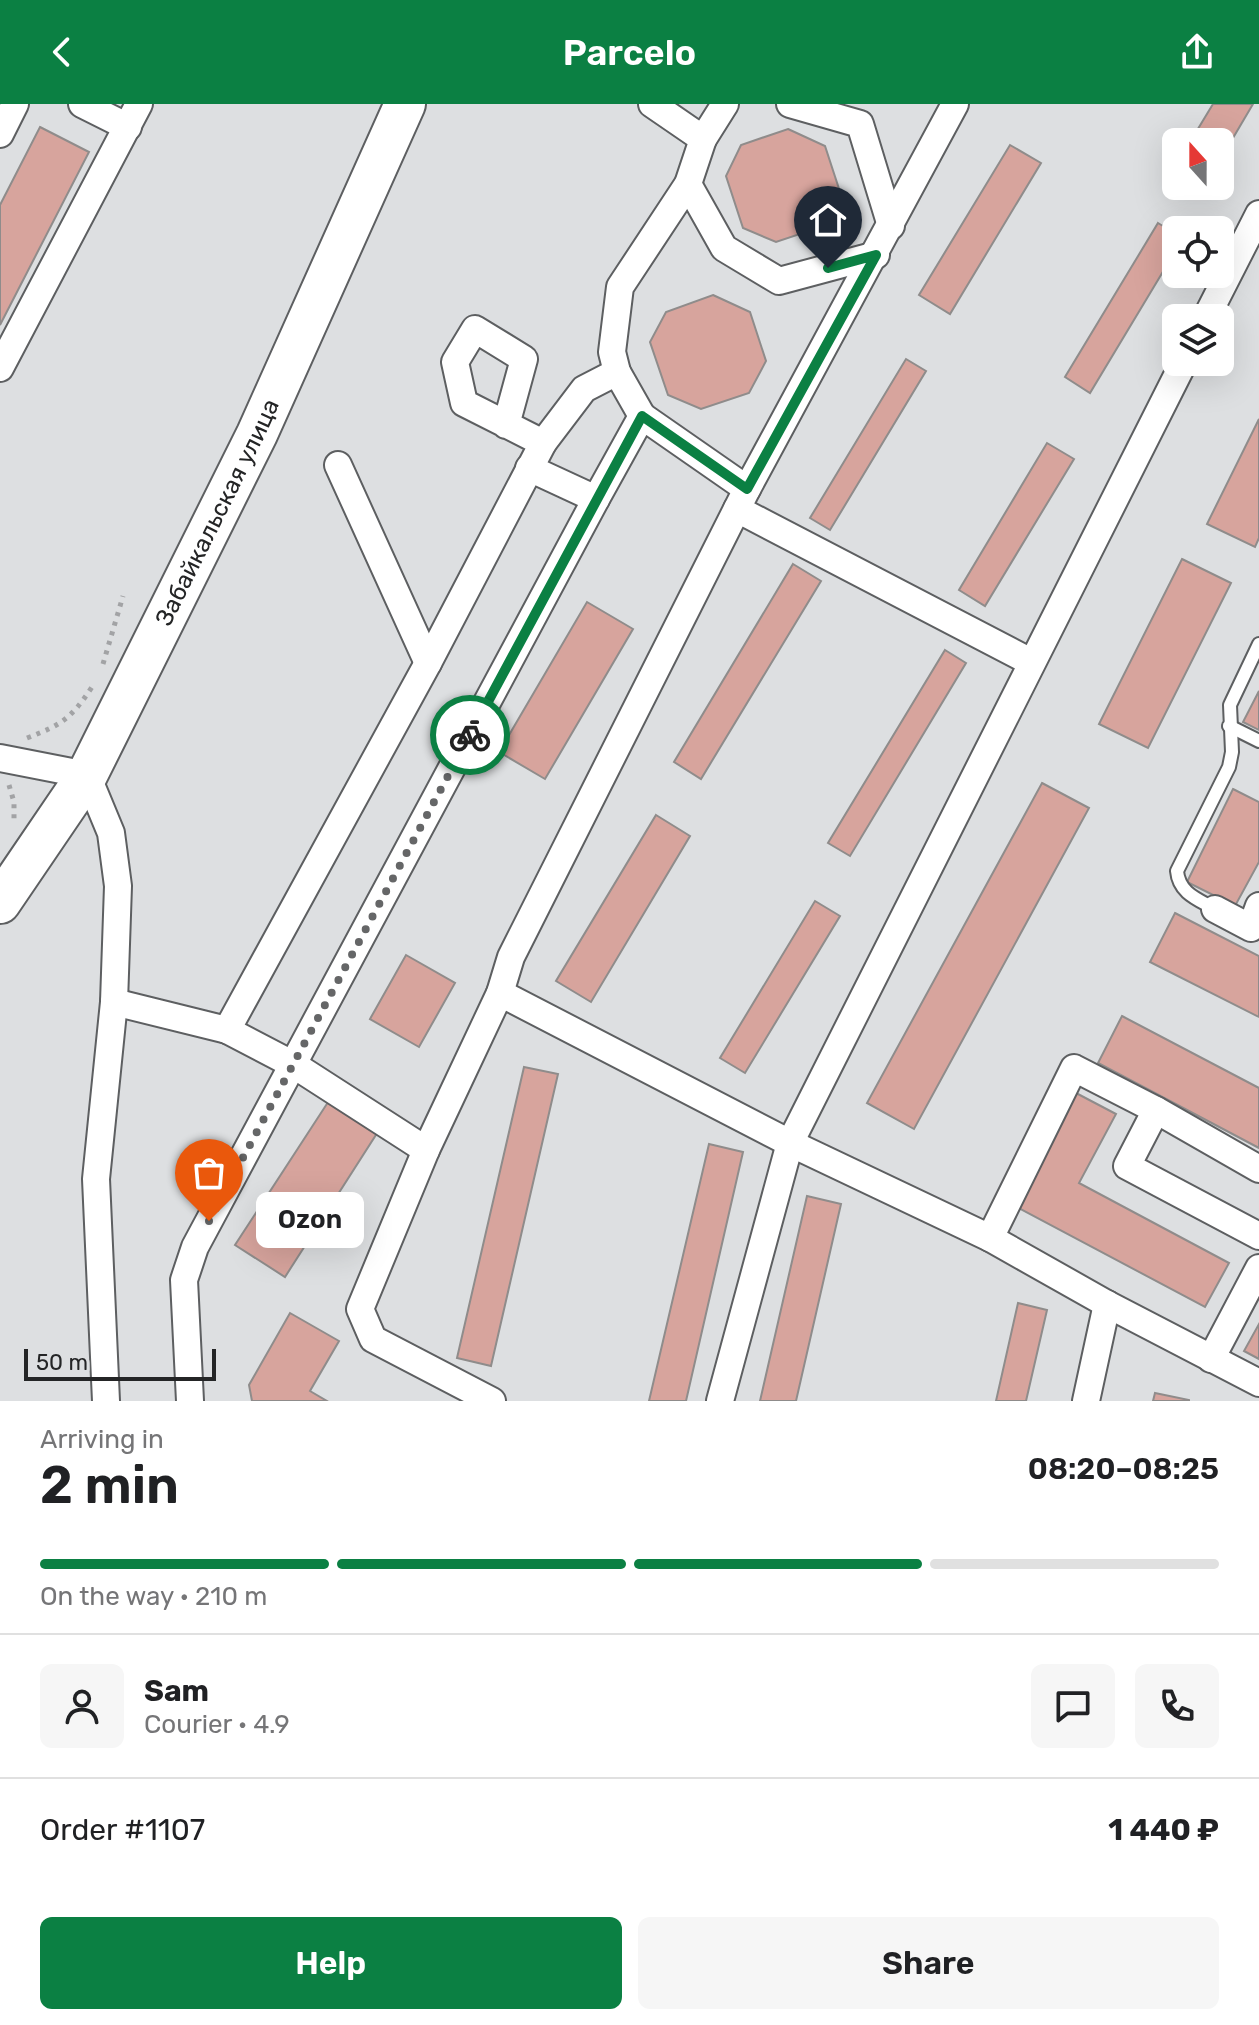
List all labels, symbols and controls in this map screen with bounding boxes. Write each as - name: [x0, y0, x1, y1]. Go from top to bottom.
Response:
- icon: back: [40, 30, 84, 74]
- icon: share: [1175, 30, 1219, 74]
- text: Parcelo: [563, 31, 696, 74]
- north arrow: [1162, 128, 1234, 200]
- map controls: [1162, 128, 1234, 376]
- pin: [794, 186, 862, 268]
- icon: home: [806, 198, 850, 242]
- button: locate: [1162, 216, 1234, 288]
- button: layers: [1162, 304, 1234, 376]
- street label: Забайкальская улица: [150, 395, 285, 630]
- courier: [430, 695, 510, 775]
- icon: bike: [448, 713, 492, 757]
- pin: [175, 1139, 243, 1221]
- icon: bag: [187, 1151, 231, 1195]
- callout: Ozon: [257, 1193, 365, 1249]
- text: Ozon: [278, 1204, 342, 1235]
- scale bar: [24, 1345, 216, 1381]
- text: 50 m: [36, 1349, 88, 1376]
- text: Arriving in: [40, 1424, 164, 1455]
- text: 08:20–08:25: [1028, 1451, 1219, 1487]
- text: 2 min: [40, 1454, 179, 1516]
- text: On the way · 210 m: [40, 1581, 267, 1612]
- button: person: [40, 1664, 124, 1748]
- button: chat: [1031, 1664, 1115, 1748]
- button: phone: [1135, 1664, 1219, 1748]
- text: Sam: [144, 1673, 209, 1709]
- text: Courier · 4.9: [144, 1709, 290, 1740]
- text: Order #1107: [40, 1812, 205, 1848]
- text: 1 440 ₽: [1108, 1812, 1219, 1848]
- button: Help: [40, 1917, 622, 2009]
- button: Share: [638, 1917, 1219, 2009]

